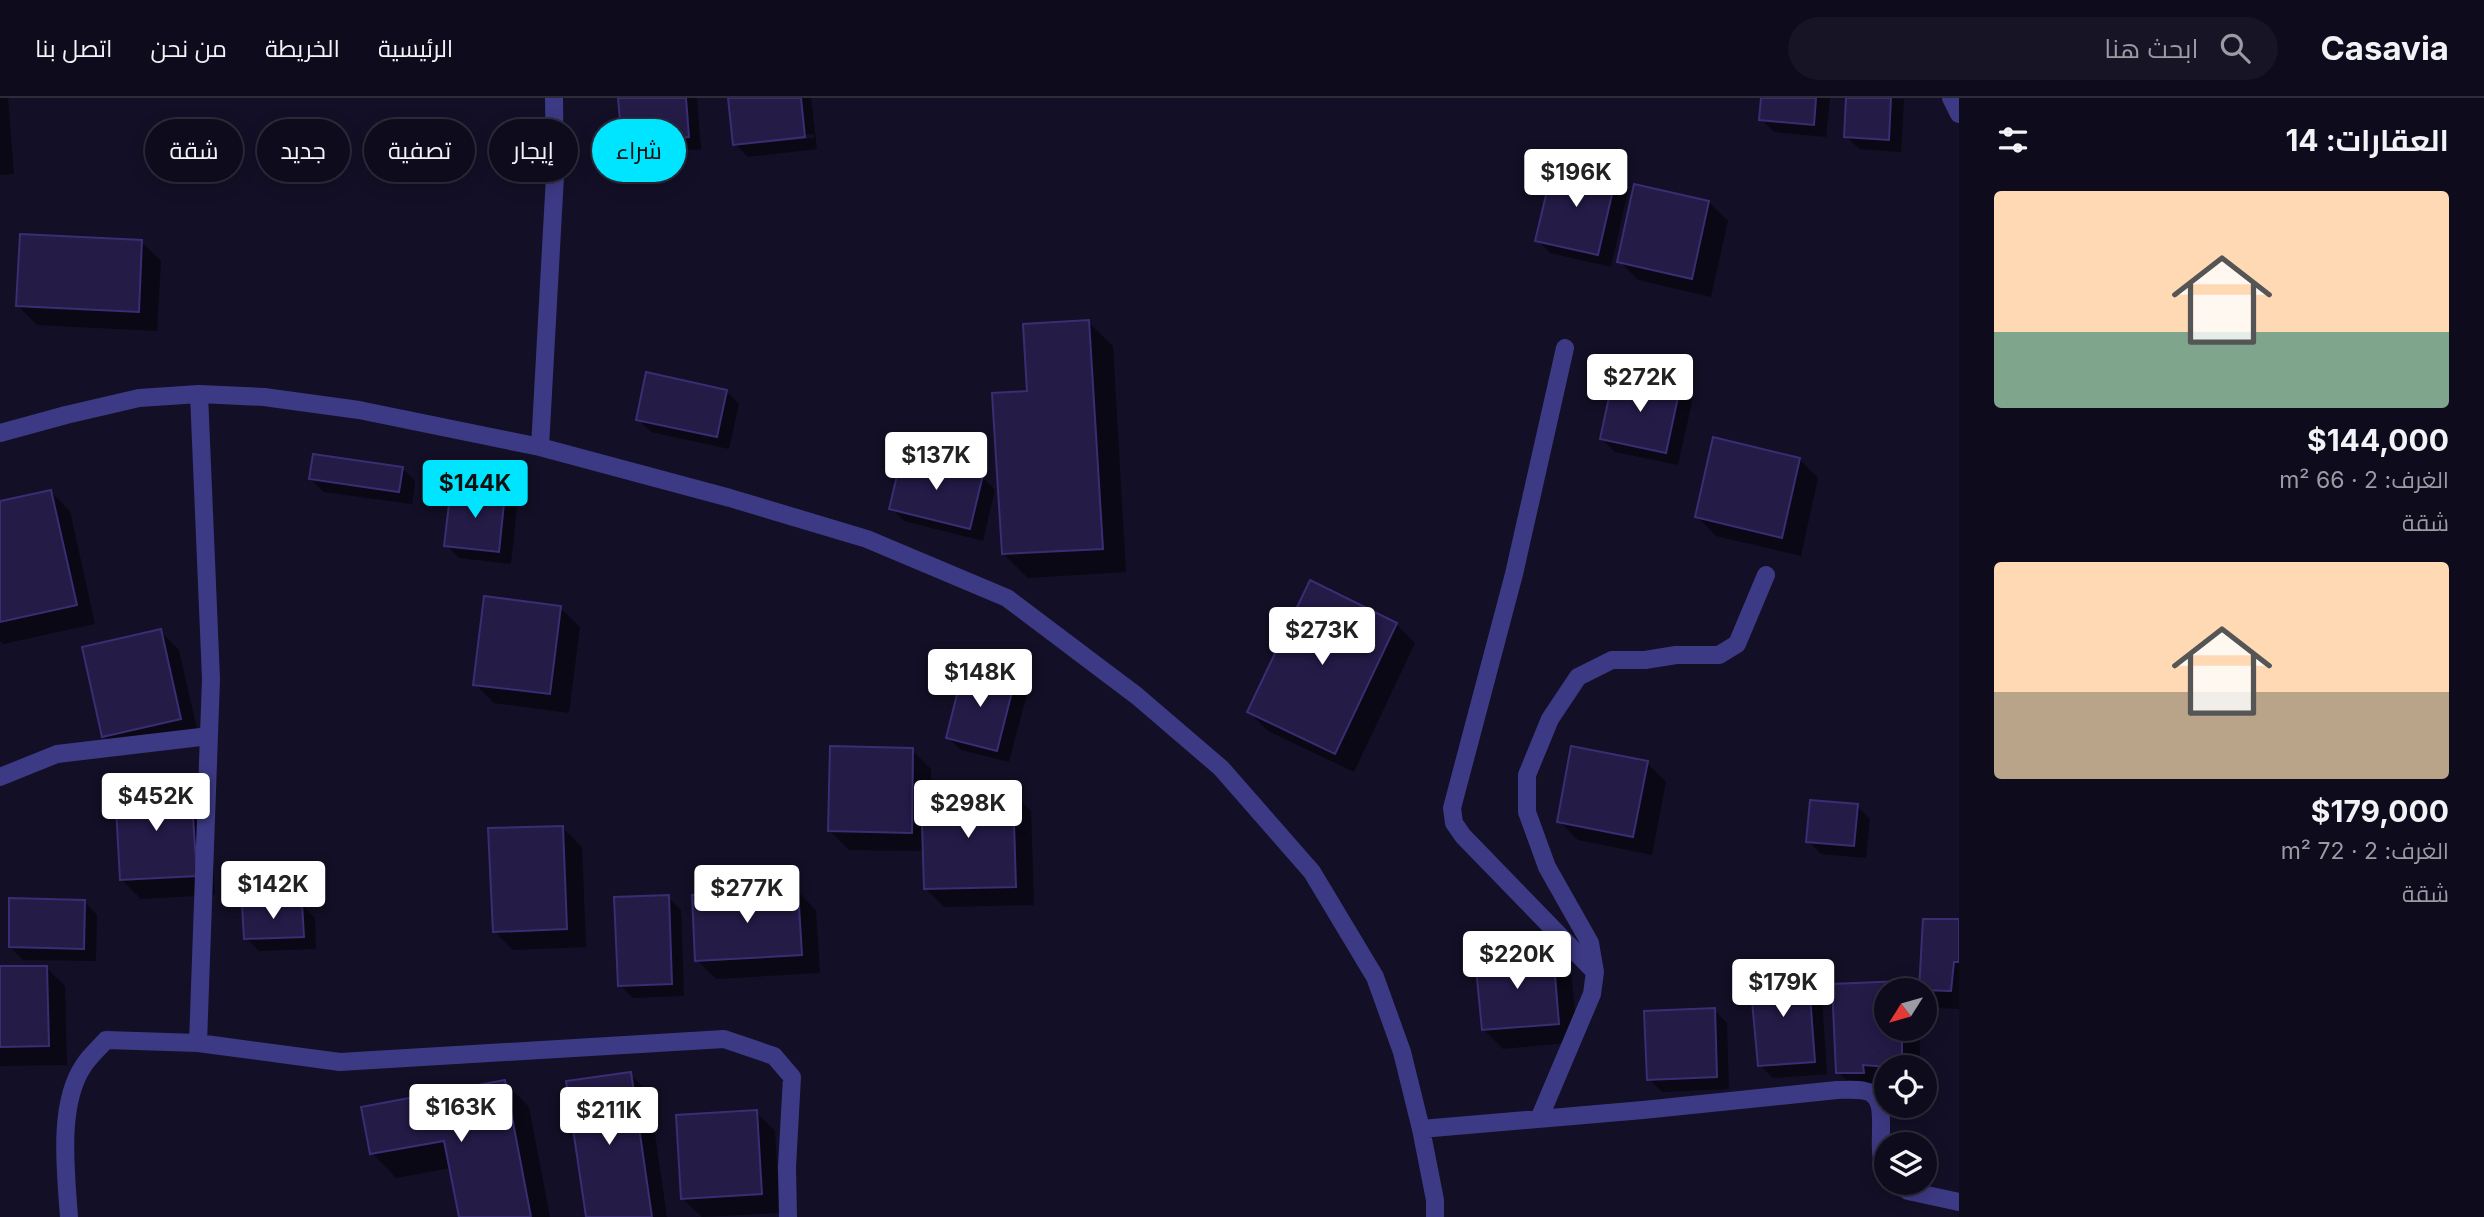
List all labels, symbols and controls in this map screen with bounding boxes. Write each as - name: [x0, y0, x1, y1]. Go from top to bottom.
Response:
- search box: [1788, 17, 2278, 80]
- text: Casavia: [2320, 28, 2449, 68]
- icon: search: [2216, 29, 2254, 67]
- text: ابحث هنا: [2104, 33, 2198, 64]
- text: اتصل بنا: [35, 34, 112, 63]
- text: من نحن: [150, 34, 227, 63]
- text: الخريطة: [265, 34, 340, 63]
- text: الرئيسية: [378, 34, 453, 63]
- chip: شقة: [145, 119, 243, 182]
- chip: جديد: [257, 119, 350, 182]
- chip: تصفية: [364, 119, 475, 182]
- chip: إيجار: [489, 119, 578, 182]
- chip: شراء: [592, 119, 686, 182]
- icon: filters: [1994, 121, 2032, 159]
- text: العقارات: 14: [2285, 122, 2449, 158]
- pin: $196K: [1527, 150, 1625, 209]
- text: $196K: [1540, 158, 1612, 186]
- icon: home: [2159, 237, 2285, 363]
- pin: $272K: [1591, 354, 1689, 414]
- text: $272K: [1603, 363, 1677, 391]
- text: $144,000: [2307, 422, 2449, 458]
- pin: $137K: [887, 432, 985, 492]
- text: $137K: [901, 441, 971, 469]
- pin: $144K: [426, 460, 524, 520]
- text: الغرف: 2 · 66 m²: [2279, 466, 2449, 494]
- text: $144K: [439, 469, 511, 497]
- text: شقة: [2402, 509, 2449, 537]
- pin: $273K: [1273, 608, 1371, 667]
- icon: home: [2159, 608, 2285, 734]
- text: $273K: [1285, 616, 1359, 644]
- pin: $148K: [931, 650, 1029, 709]
- text: $148K: [944, 658, 1016, 686]
- pin: $452K: [107, 774, 205, 833]
- pin: $298K: [919, 780, 1017, 840]
- text: $452K: [118, 782, 194, 810]
- text: $298K: [930, 789, 1006, 817]
- text: $179,000: [2311, 793, 2449, 829]
- text: الغرف: 2 · 72 m²: [2281, 837, 2449, 865]
- pin: $142K: [224, 862, 322, 921]
- pin: $277K: [698, 866, 796, 925]
- text: $142K: [237, 870, 309, 898]
- text: $277K: [710, 874, 784, 902]
- text: شقة: [2402, 880, 2449, 908]
- pin: $220K: [1468, 932, 1566, 991]
- text: $220K: [1479, 940, 1555, 968]
- pin: $179K: [1734, 960, 1832, 1019]
- text: $179K: [1748, 968, 1818, 996]
- north arrow: [1874, 978, 1937, 1041]
- map controls: [1874, 978, 1937, 1195]
- button: locate: [1874, 1055, 1937, 1118]
- pin: $163K: [412, 1084, 510, 1144]
- pin: $211K: [560, 1088, 658, 1147]
- text: $163K: [425, 1093, 497, 1121]
- text: $211K: [576, 1096, 642, 1124]
- button: layers: [1874, 1132, 1937, 1195]

